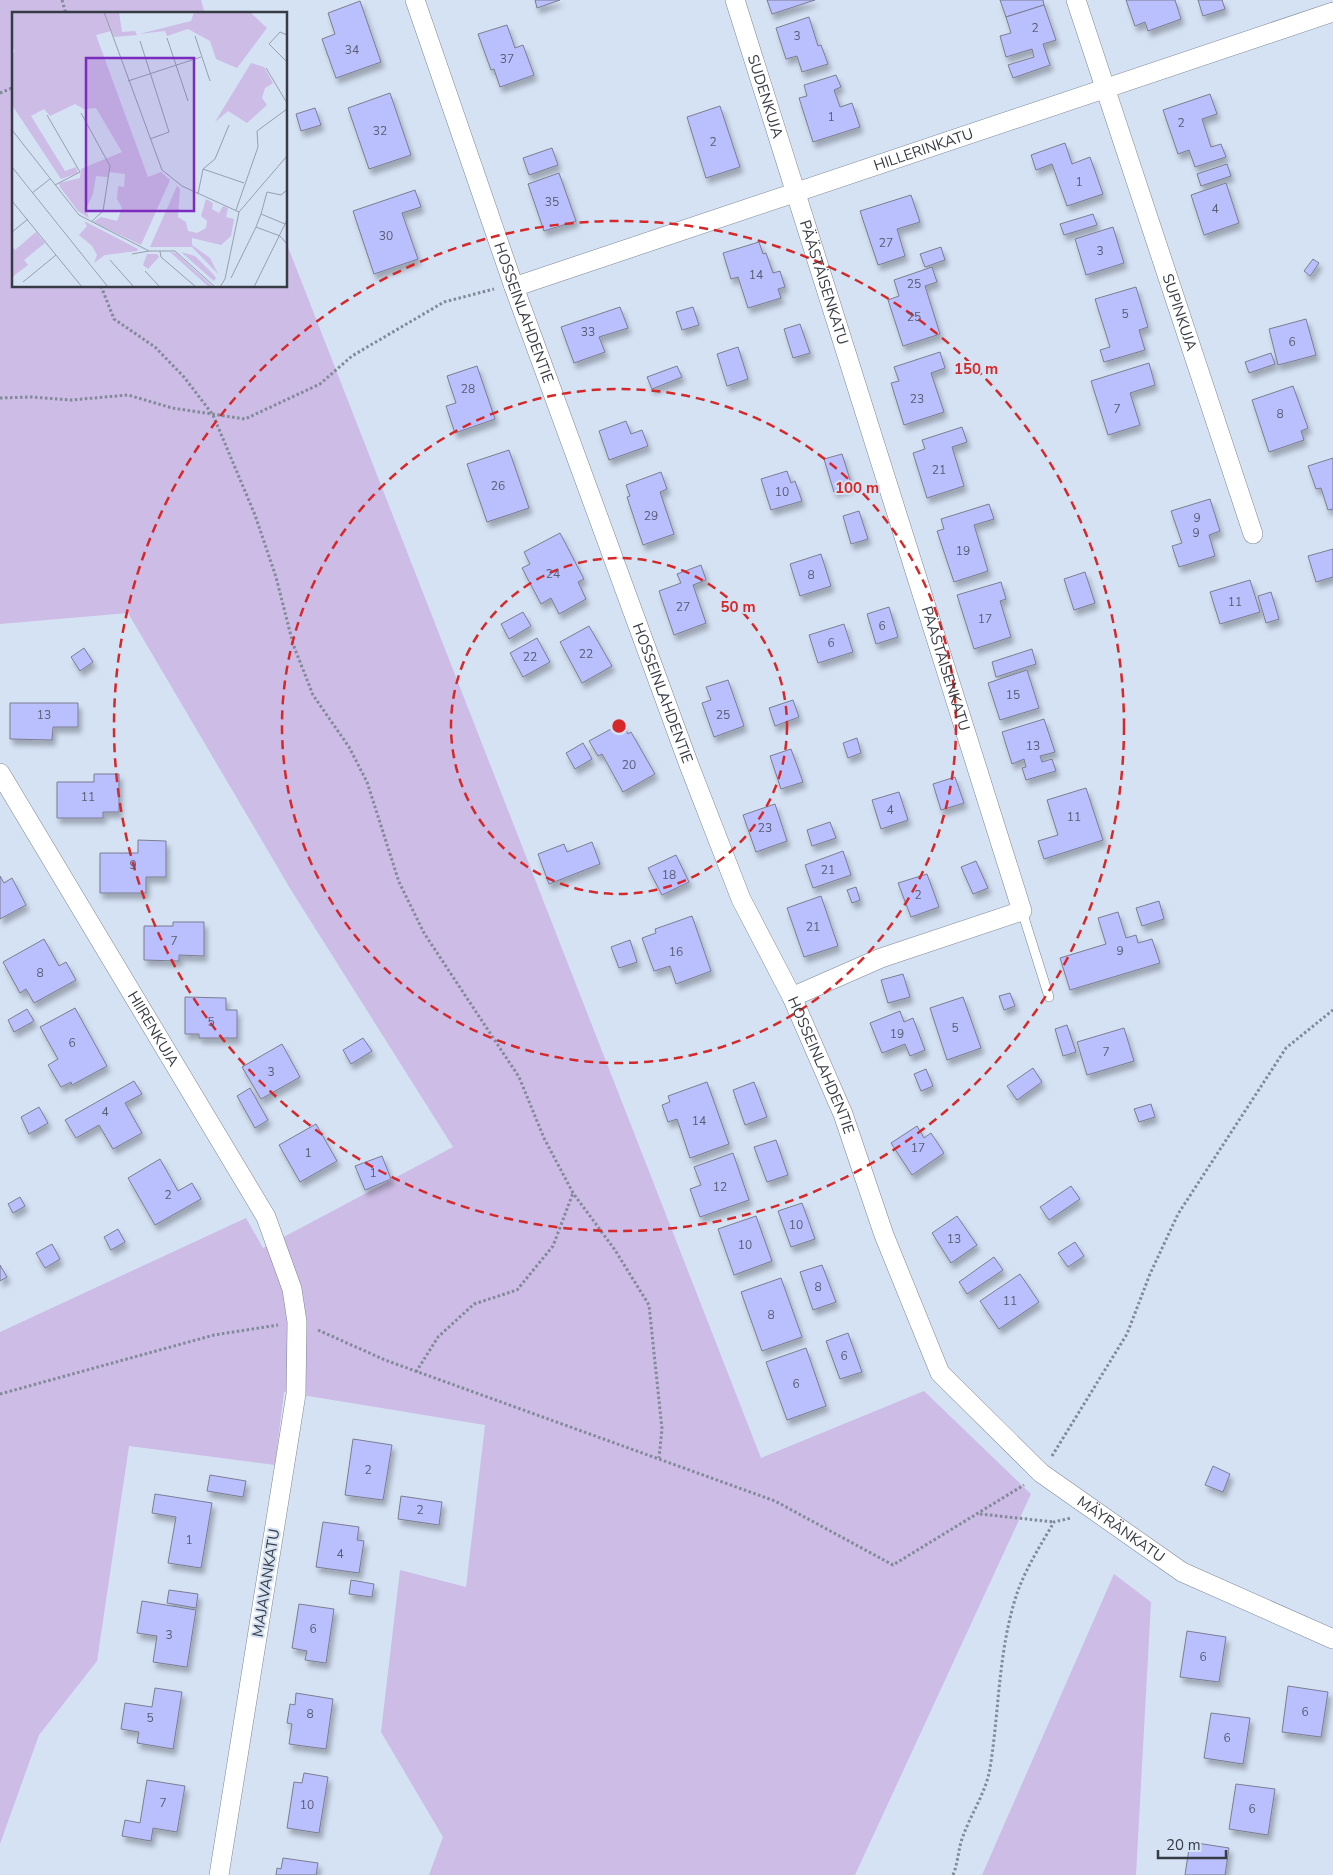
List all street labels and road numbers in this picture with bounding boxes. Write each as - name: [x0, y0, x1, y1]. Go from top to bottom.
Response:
- street label: SUDENKUJA: [743, 52, 788, 141]
- street label: HILLERINKATU: [871, 123, 976, 176]
- street label: PÄÄSTÄISENKATU: [795, 217, 853, 347]
- street label: HOSSEINLAHDENTIE: [489, 240, 558, 386]
- street label: SUPINKUJA: [1157, 271, 1202, 354]
- street label: PÄÄSTÄISENKATU: [917, 604, 975, 733]
- street label: HOSSEINLAHDENTIE: [628, 620, 697, 766]
- street label: HIIRENKUJA: [123, 987, 183, 1070]
- street label: HOSSEINLAHDENTIE: [783, 993, 859, 1137]
- street label: MÄYRÄNKATU: [1073, 1491, 1169, 1567]
- street label: MAJAVANKATU: [248, 1527, 284, 1639]

